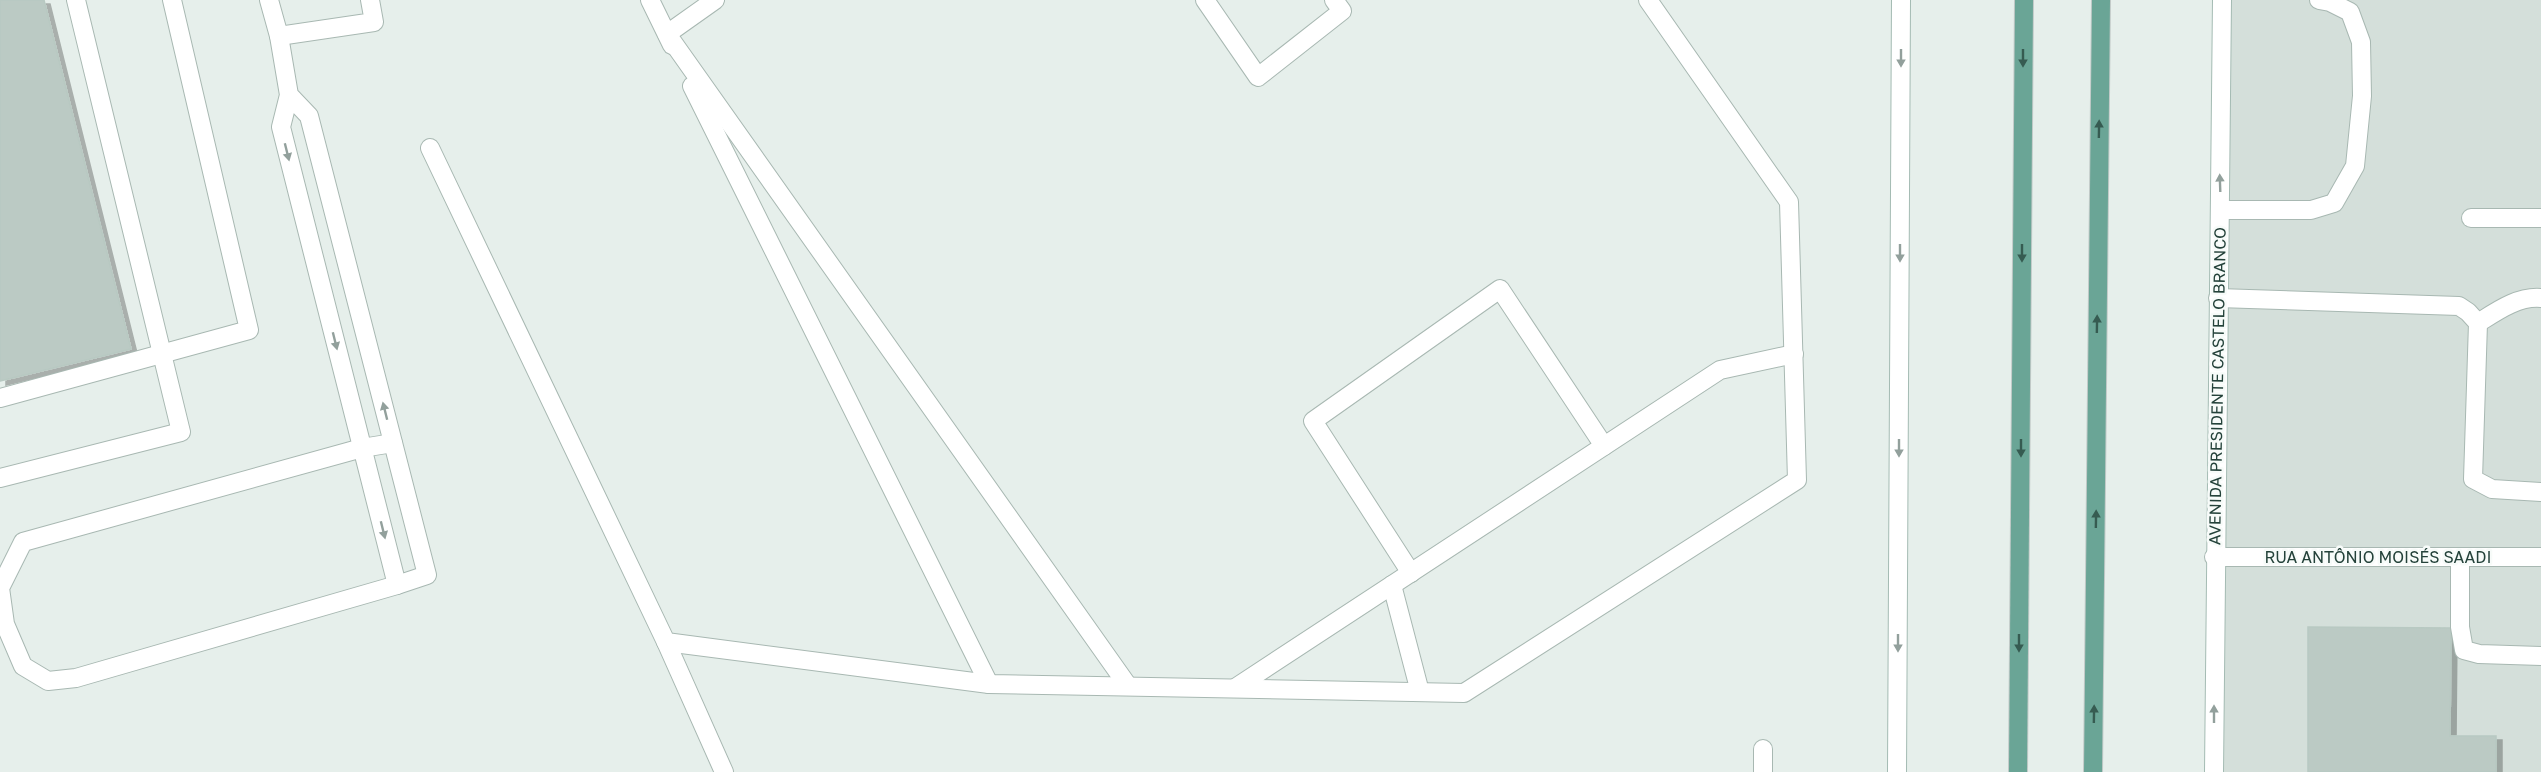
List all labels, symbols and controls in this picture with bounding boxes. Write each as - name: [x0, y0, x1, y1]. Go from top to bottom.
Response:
- one-way arrow: [1896, 49, 1906, 68]
- one-way arrow: [2018, 49, 2028, 68]
- one-way arrow: [2094, 119, 2104, 138]
- one-way arrow: [283, 143, 293, 161]
- one-way arrow: [2215, 173, 2225, 192]
- street label: AVENIDA PRESIDENTE CASTELO BRANCO: [2204, 227, 2230, 545]
- one-way arrow: [1895, 244, 1905, 263]
- one-way arrow: [2017, 244, 2027, 263]
- one-way arrow: [2093, 314, 2102, 333]
- one-way arrow: [331, 332, 340, 350]
- one-way arrow: [380, 402, 389, 420]
- one-way arrow: [1894, 439, 1904, 458]
- one-way arrow: [2016, 439, 2025, 458]
- one-way arrow: [2091, 509, 2100, 528]
- one-way arrow: [378, 521, 388, 539]
- street label: RUA ANTÔNIO MOISÉS SAADI: [2265, 547, 2491, 567]
- one-way arrow: [1893, 634, 1903, 653]
- one-way arrow: [2014, 634, 2024, 653]
- one-way arrow: [2089, 704, 2099, 723]
- one-way arrow: [2209, 704, 2219, 723]

